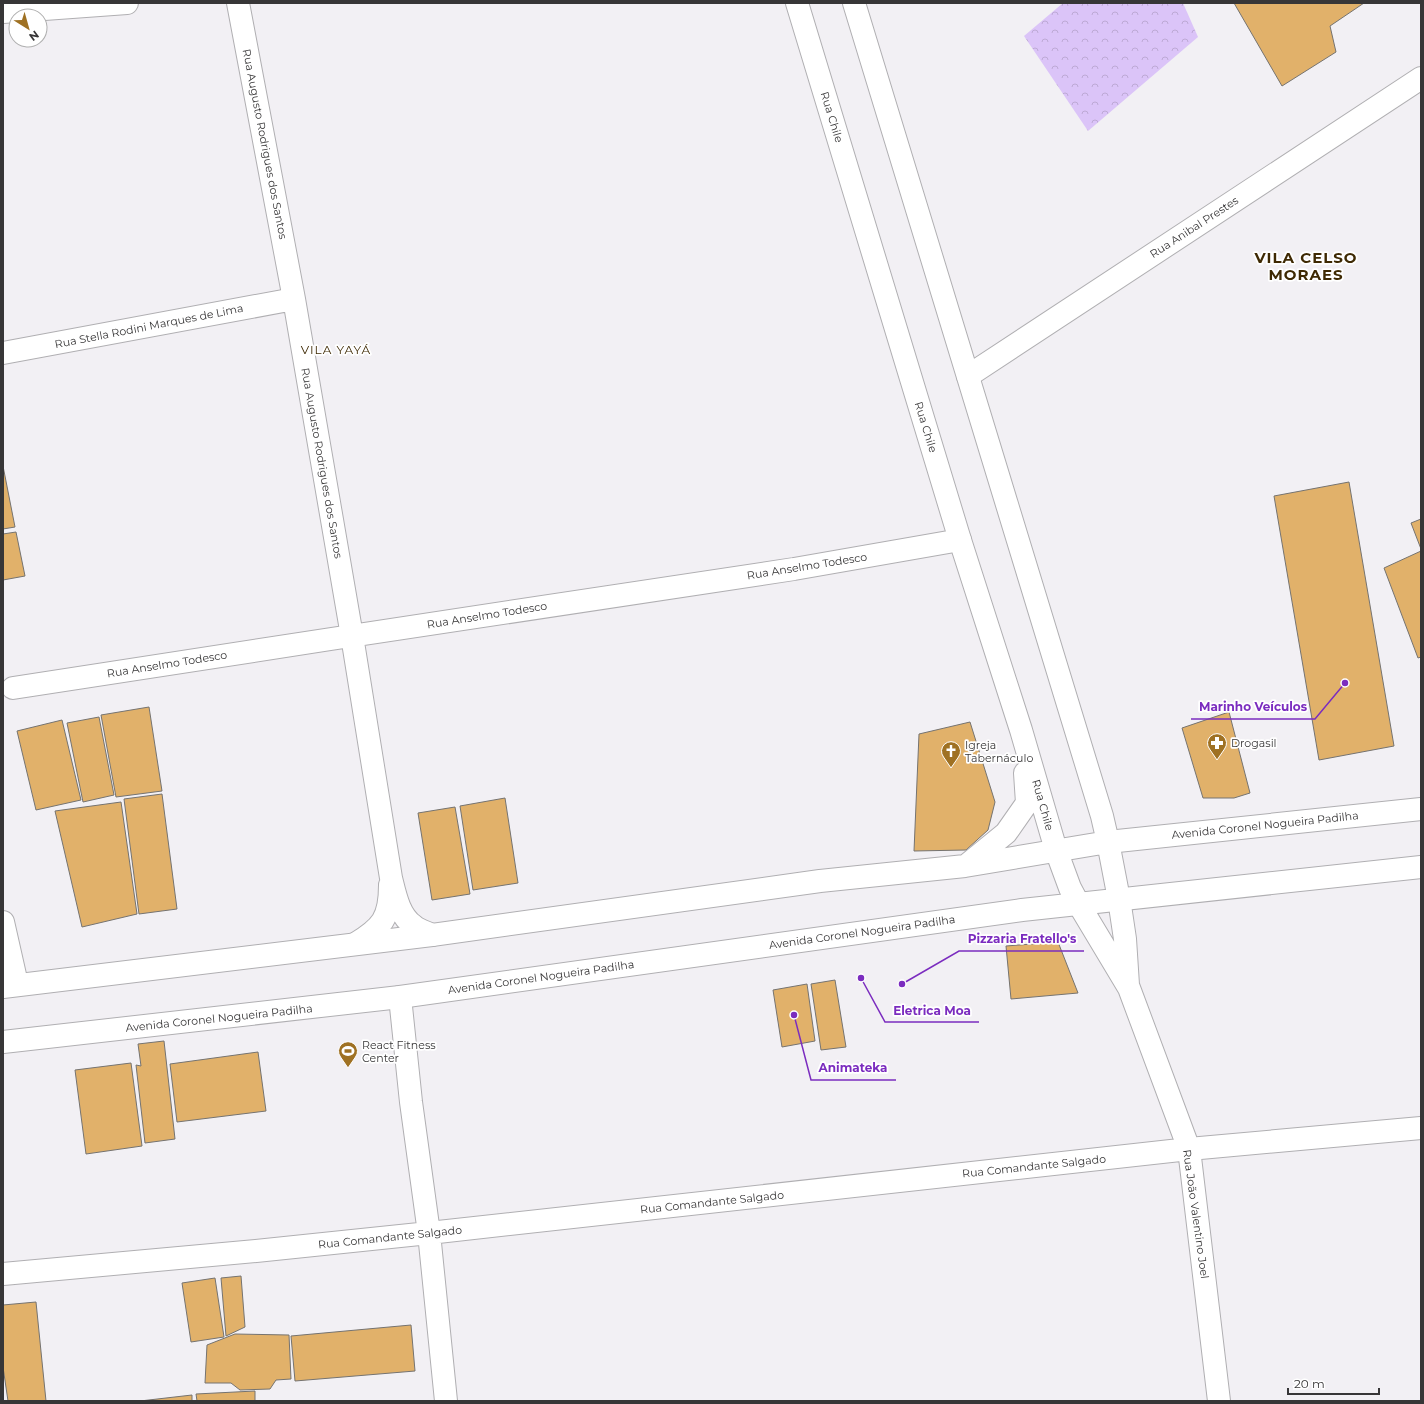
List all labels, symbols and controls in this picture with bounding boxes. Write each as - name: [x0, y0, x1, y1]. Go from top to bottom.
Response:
- north arrow: [8, 8, 48, 48]
- text: N: [26, 28, 42, 44]
- street label: Rua Augusto Rodrigues dos Santos: [240, 48, 290, 241]
- street label: Rua Chile: [818, 90, 846, 144]
- street label: Rua Anibal Prestes: [1147, 193, 1242, 261]
- district label: VILA CELSO MORAES: [1254, 248, 1357, 284]
- street label: Rua Stella Rodini Marques de Lima: [54, 301, 244, 351]
- district label: VILA YAYÁ: [301, 342, 371, 357]
- street label: Rua Augusto Rodrigues dos Santos: [298, 367, 346, 560]
- street label: Rua Chile: [912, 400, 940, 454]
- street label: Rua Anselmo Todesco: [746, 550, 868, 582]
- street label: Rua Anselmo Todesco: [426, 599, 548, 631]
- street label: Rua Anselmo Todesco: [106, 648, 228, 680]
- callout: Marinho Veículos: [1191, 695, 1315, 719]
- text: Marinho Veículos: [1199, 699, 1308, 714]
- pharmacy icon: Drogasil: [1206, 732, 1228, 760]
- place label: Drogasil: [1231, 736, 1277, 750]
- place label: Igreja Tabernáculo: [965, 738, 1033, 765]
- church icon: Igreja Tabernáculo: [940, 740, 962, 768]
- street label: Rua Chile: [1029, 778, 1057, 833]
- street label: Avenida Coronel Nogueira Padilha: [1171, 808, 1359, 842]
- street label: Avenida Coronel Nogueira Padilha: [768, 912, 956, 952]
- callout: Pizzaria Fratello's: [959, 927, 1084, 951]
- text: Pizzaria Fratello's: [968, 931, 1077, 946]
- street label: Avenida Coronel Nogueira Padilha: [447, 957, 635, 997]
- callout: Eletrica Moa: [885, 998, 979, 1022]
- street label: Avenida Coronel Nogueira Padilha: [125, 1001, 313, 1035]
- text: Eletrica Moa: [893, 1003, 971, 1018]
- place label: React Fitness Center: [362, 1038, 436, 1065]
- sports icon: React Fitness Center: [337, 1040, 359, 1068]
- callout: Animateka: [811, 1056, 896, 1080]
- text: Animateka: [818, 1060, 887, 1075]
- street label: Rua João Valentino Joel: [1180, 1148, 1212, 1280]
- street label: Rua Comandante Salgado: [961, 1151, 1107, 1181]
- street label: Rua Comandante Salgado: [639, 1187, 785, 1217]
- street label: Rua Comandante Salgado: [317, 1222, 463, 1252]
- scale bar: [1288, 1370, 1379, 1396]
- text: 20 m: [1294, 1376, 1325, 1391]

